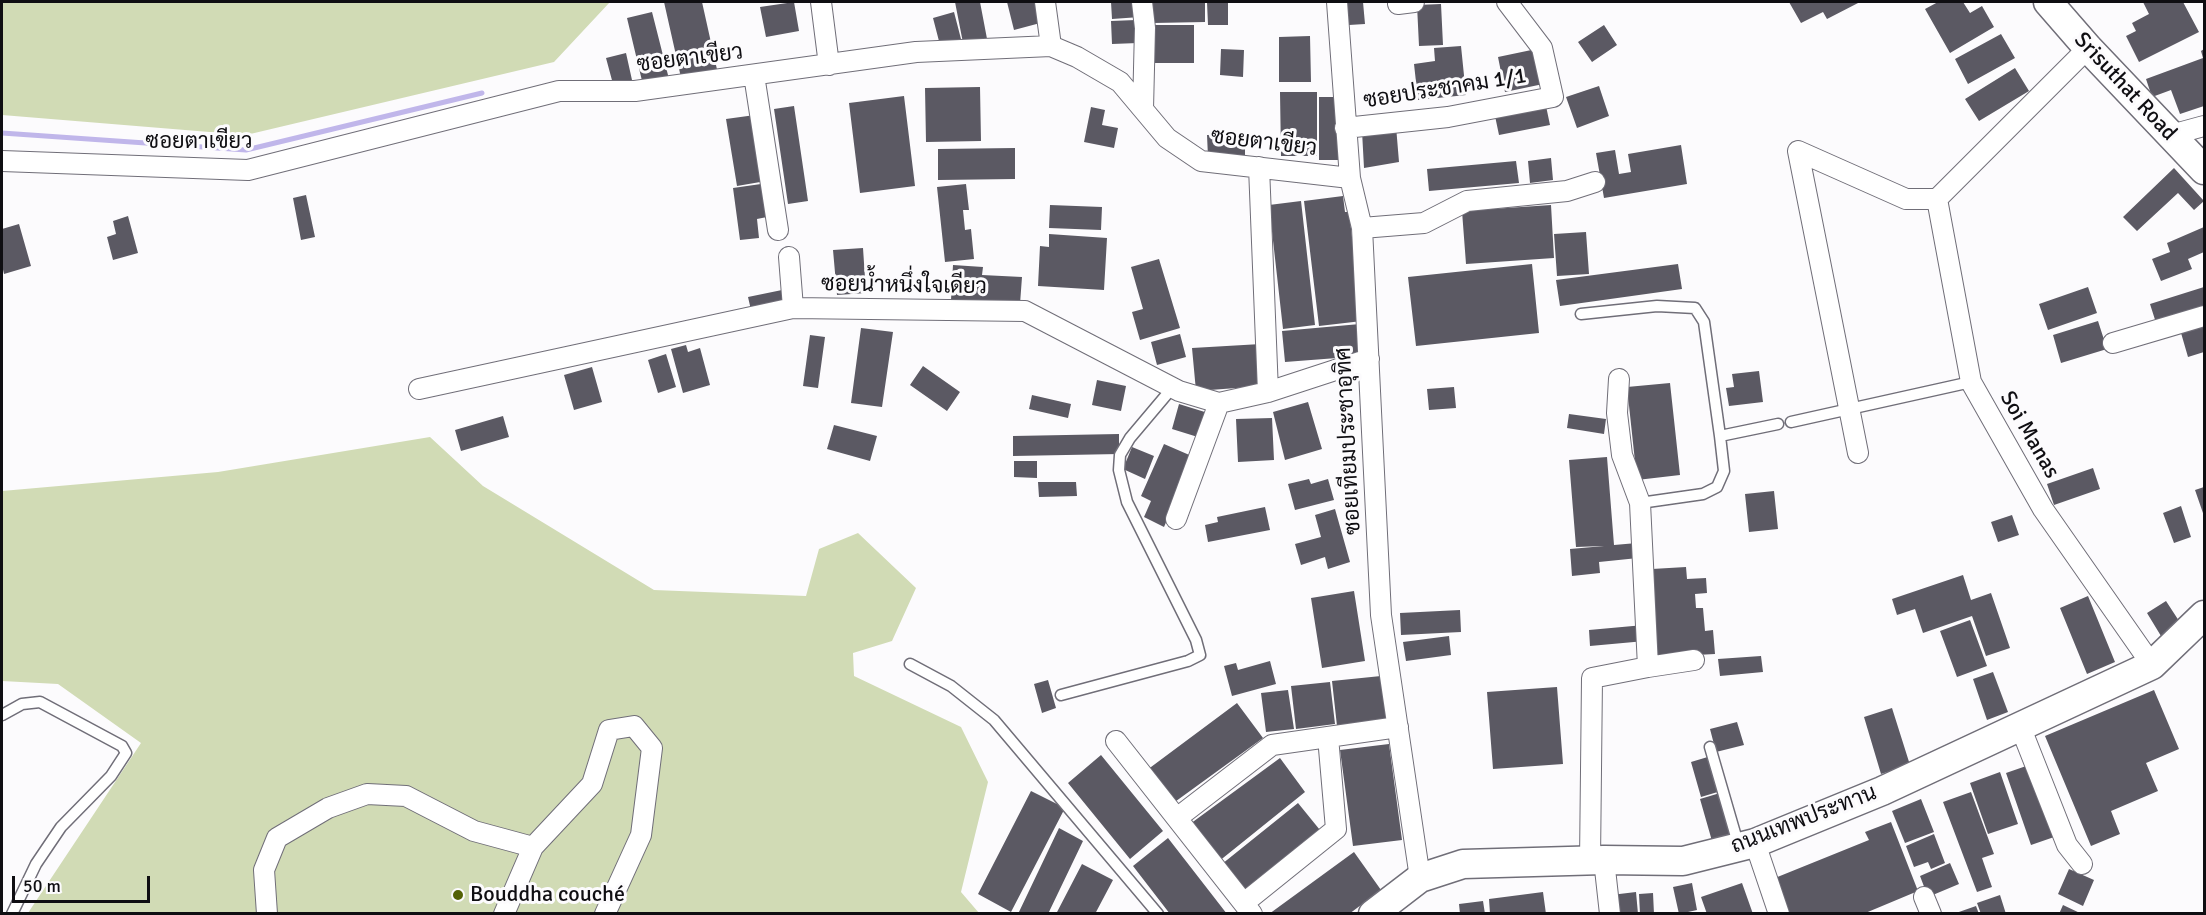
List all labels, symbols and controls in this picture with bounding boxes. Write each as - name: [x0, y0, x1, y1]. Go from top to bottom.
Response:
- street label: Srisuthat Road: [2068, 27, 2182, 147]
- street label: ซอยตาเขียว: [635, 39, 745, 79]
- street label: ซอยประชาคม 1/1: [1362, 63, 1528, 115]
- street label: ซอยตาเขียว: [1209, 123, 1319, 163]
- street label: ซอยตาเขียว: [146, 129, 252, 155]
- street label: ซอยน้ำหนึ่งใจเดียว: [821, 271, 987, 301]
- street label: ซอยเทียมประชาอุทิศ: [1331, 347, 1367, 535]
- street label: Soi Manas: [1994, 387, 2064, 483]
- street label: ถนนเทพประทาน: [1727, 780, 1881, 860]
- scale bar: [15, 864, 153, 902]
- text: 50 m: [23, 875, 61, 897]
- place label: Bouddha couché: [470, 882, 625, 908]
- marker: Bouddha couché: [451, 888, 465, 902]

